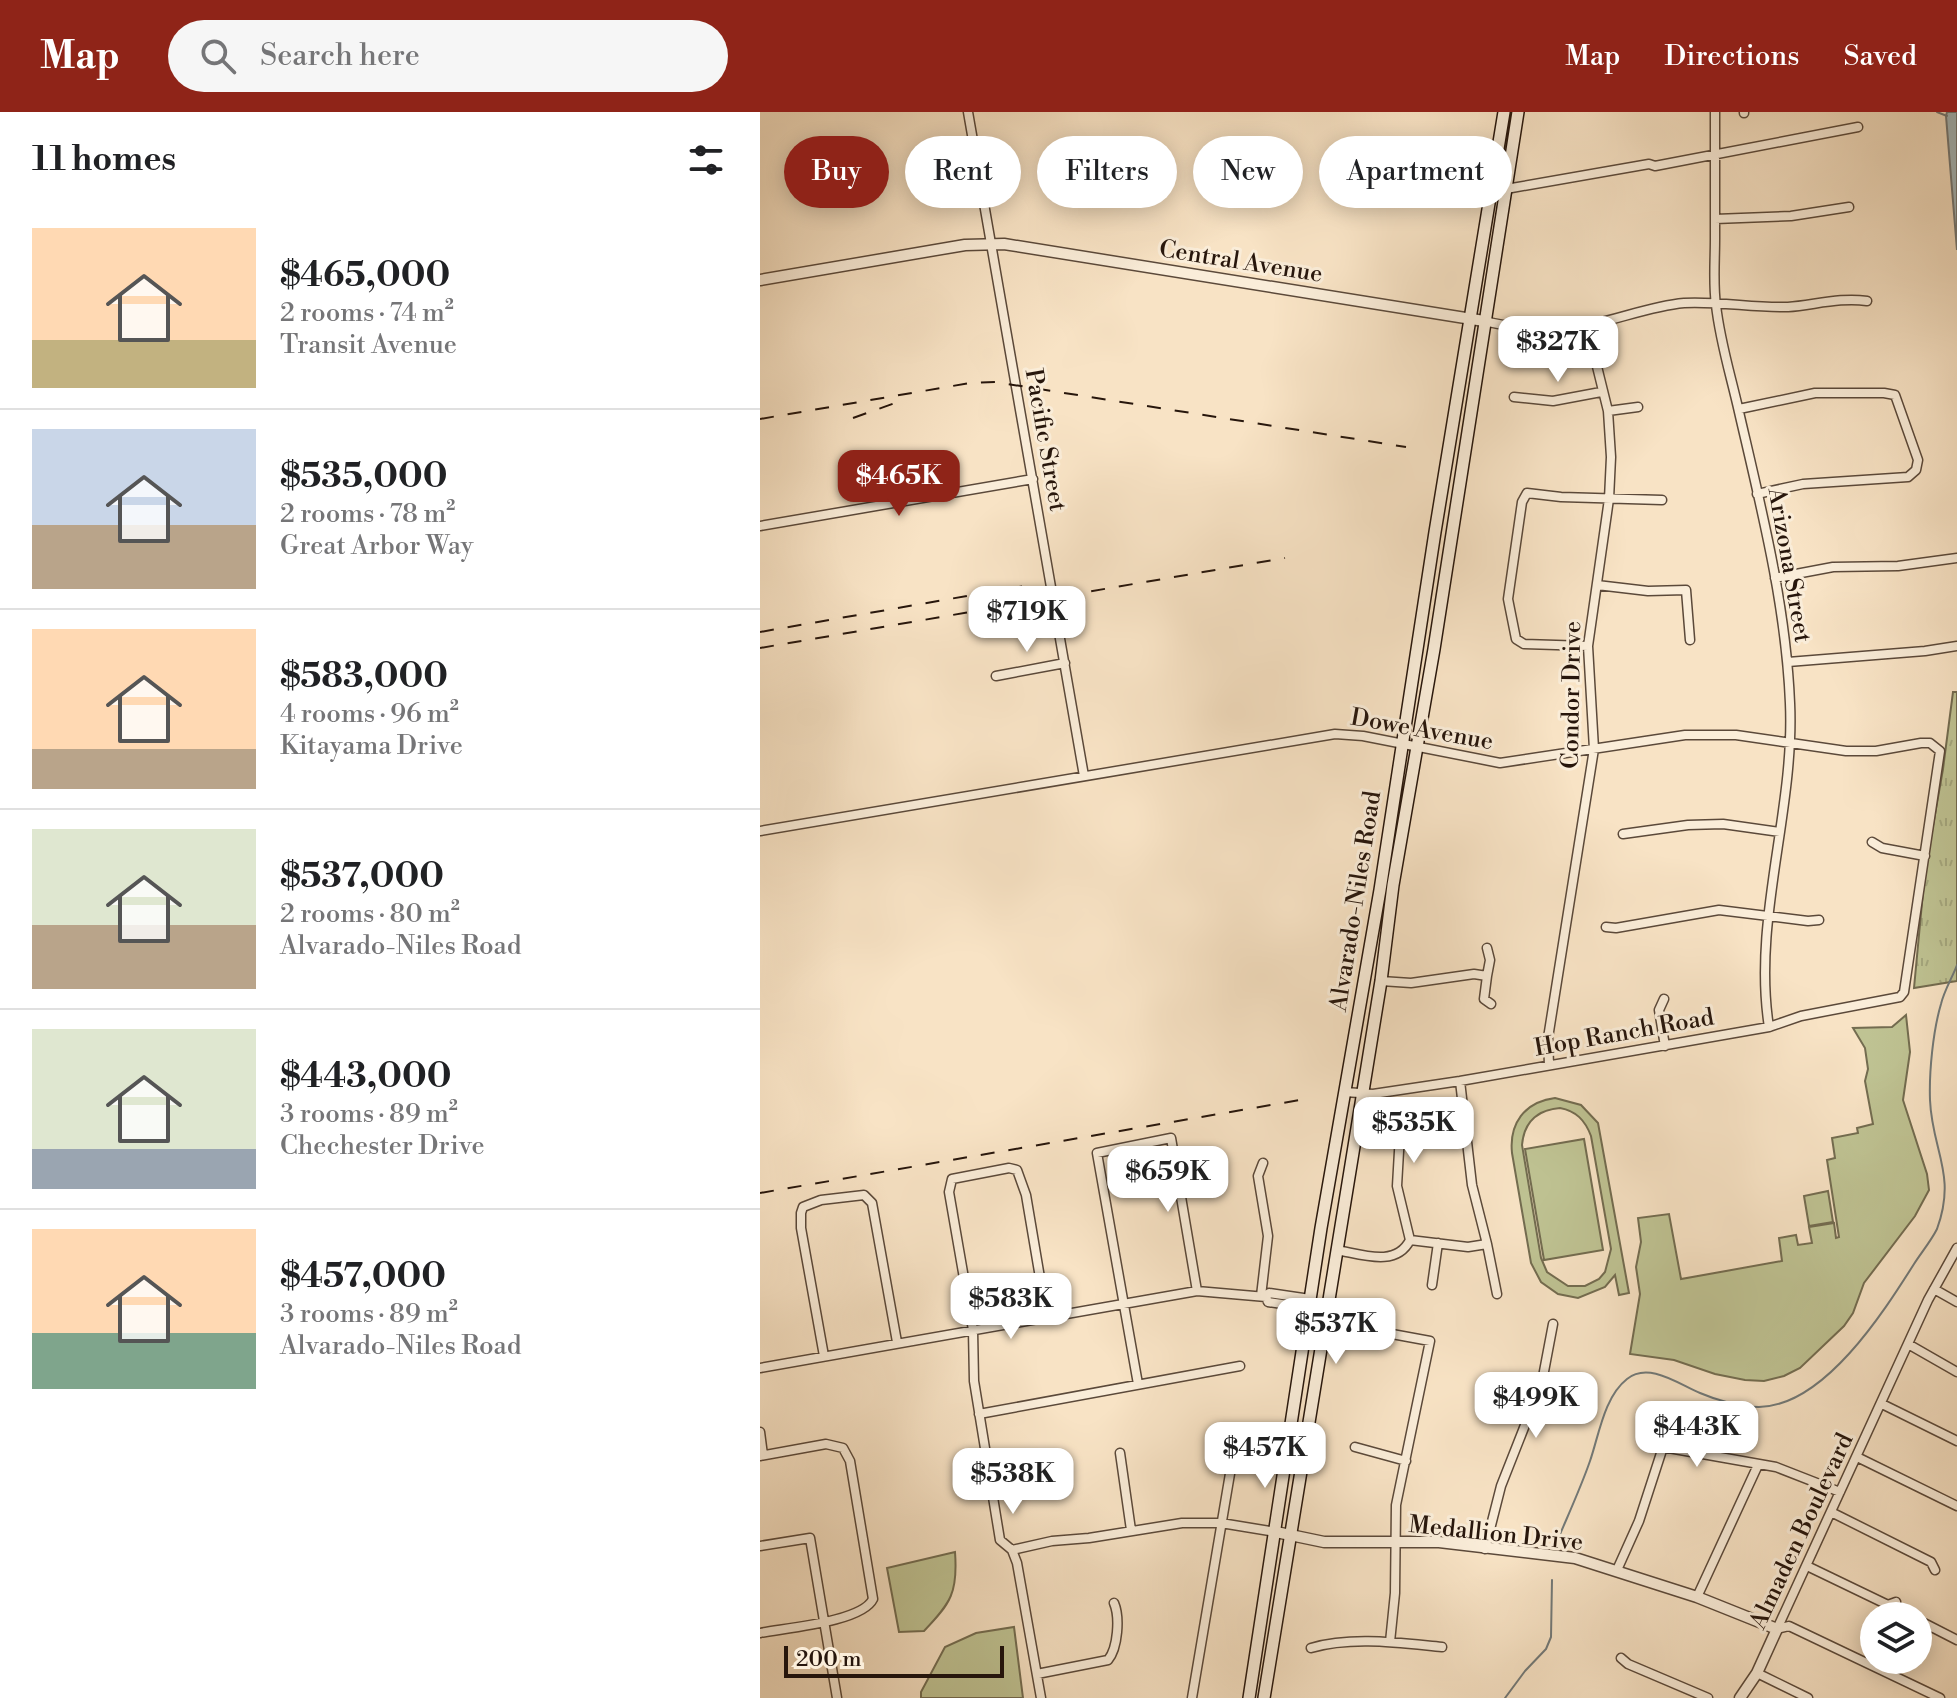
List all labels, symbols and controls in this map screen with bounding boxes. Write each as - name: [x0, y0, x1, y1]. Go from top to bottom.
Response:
- search box: [168, 20, 728, 92]
- text: Map: [40, 33, 120, 80]
- icon: search: [196, 34, 240, 78]
- text: Search here: [260, 37, 420, 75]
- text: Map: [1565, 39, 1620, 74]
- text: Directions: [1664, 39, 1799, 74]
- text: Saved: [1843, 39, 1917, 74]
- chip: Buy: [784, 136, 889, 208]
- chip: Rent: [905, 136, 1021, 208]
- chip: Filters: [1037, 136, 1177, 208]
- chip: New: [1193, 136, 1303, 208]
- chip: Apartment: [1319, 136, 1512, 208]
- icon: filters: [684, 138, 728, 182]
- text: 11 homes: [32, 139, 176, 181]
- street label: Central Avenue: [1157, 234, 1325, 290]
- text: $465,000: [280, 255, 450, 297]
- icon: home: [96, 260, 192, 356]
- text: 2 rooms · 74 m²: [280, 297, 454, 329]
- pin: $327K: [1502, 316, 1614, 384]
- text: $327K: [1516, 326, 1600, 358]
- text: Transit Avenue: [280, 329, 457, 361]
- street label: Pacific Street: [1018, 367, 1072, 514]
- pin: $465K: [843, 450, 955, 518]
- text: $535,000: [280, 456, 447, 498]
- text: $465K: [856, 460, 942, 492]
- icon: home: [96, 461, 192, 557]
- street label: Arizona Street: [1760, 484, 1817, 645]
- text: 2 rooms · 78 m²: [280, 498, 455, 530]
- text: Great Arbor Way: [280, 530, 473, 562]
- pin: $719K: [971, 586, 1083, 654]
- text: $719K: [986, 596, 1068, 628]
- street label: Condor Drive: [1556, 621, 1588, 769]
- text: $583,000: [280, 656, 448, 698]
- icon: home: [96, 661, 192, 757]
- text: 4 rooms · 96 m²: [280, 698, 459, 730]
- street label: Dowe Avenue: [1348, 703, 1495, 757]
- text: Kitayama Drive: [280, 730, 463, 762]
- street label: Alvarado-Niles Road: [1324, 788, 1388, 1015]
- text: $537,000: [280, 856, 444, 898]
- icon: home: [96, 861, 192, 957]
- text: 2 rooms · 80 m²: [280, 898, 460, 930]
- text: Alvarado-Niles Road: [280, 930, 521, 962]
- street label: Hop Ranch Road: [1532, 1002, 1717, 1064]
- text: $443,000: [280, 1056, 451, 1098]
- icon: home: [96, 1061, 192, 1157]
- pin: $535K: [1358, 1097, 1470, 1165]
- text: 3 rooms · 89 m²: [280, 1098, 458, 1130]
- text: $535K: [1372, 1107, 1456, 1139]
- text: Chechester Drive: [280, 1130, 485, 1162]
- pin: $659K: [1112, 1146, 1224, 1214]
- text: $659K: [1125, 1156, 1211, 1188]
- text: $457,000: [280, 1256, 446, 1298]
- icon: home: [96, 1261, 192, 1357]
- pin: $583K: [955, 1273, 1067, 1341]
- text: $583K: [969, 1283, 1053, 1315]
- text: 3 rooms · 89 m²: [280, 1298, 458, 1330]
- pin: $537K: [1280, 1298, 1392, 1366]
- text: $537K: [1294, 1308, 1378, 1340]
- text: Alvarado-Niles Road: [280, 1330, 521, 1362]
- pin: $499K: [1480, 1372, 1592, 1440]
- text: $499K: [1493, 1382, 1579, 1414]
- pin: $443K: [1641, 1401, 1753, 1469]
- text: $443K: [1653, 1411, 1741, 1443]
- pin: $457K: [1209, 1422, 1321, 1490]
- street label: Almaden Boulevard: [1743, 1428, 1861, 1635]
- text: $457K: [1223, 1432, 1307, 1464]
- pin: $538K: [957, 1448, 1069, 1516]
- text: $538K: [971, 1458, 1055, 1490]
- street label: Medallion Drive: [1407, 1510, 1585, 1558]
- map controls: [1860, 1602, 1932, 1674]
- button: layers: [1860, 1602, 1932, 1674]
- scale bar: [784, 1642, 1004, 1678]
- text: 200 m: [796, 1646, 862, 1673]

